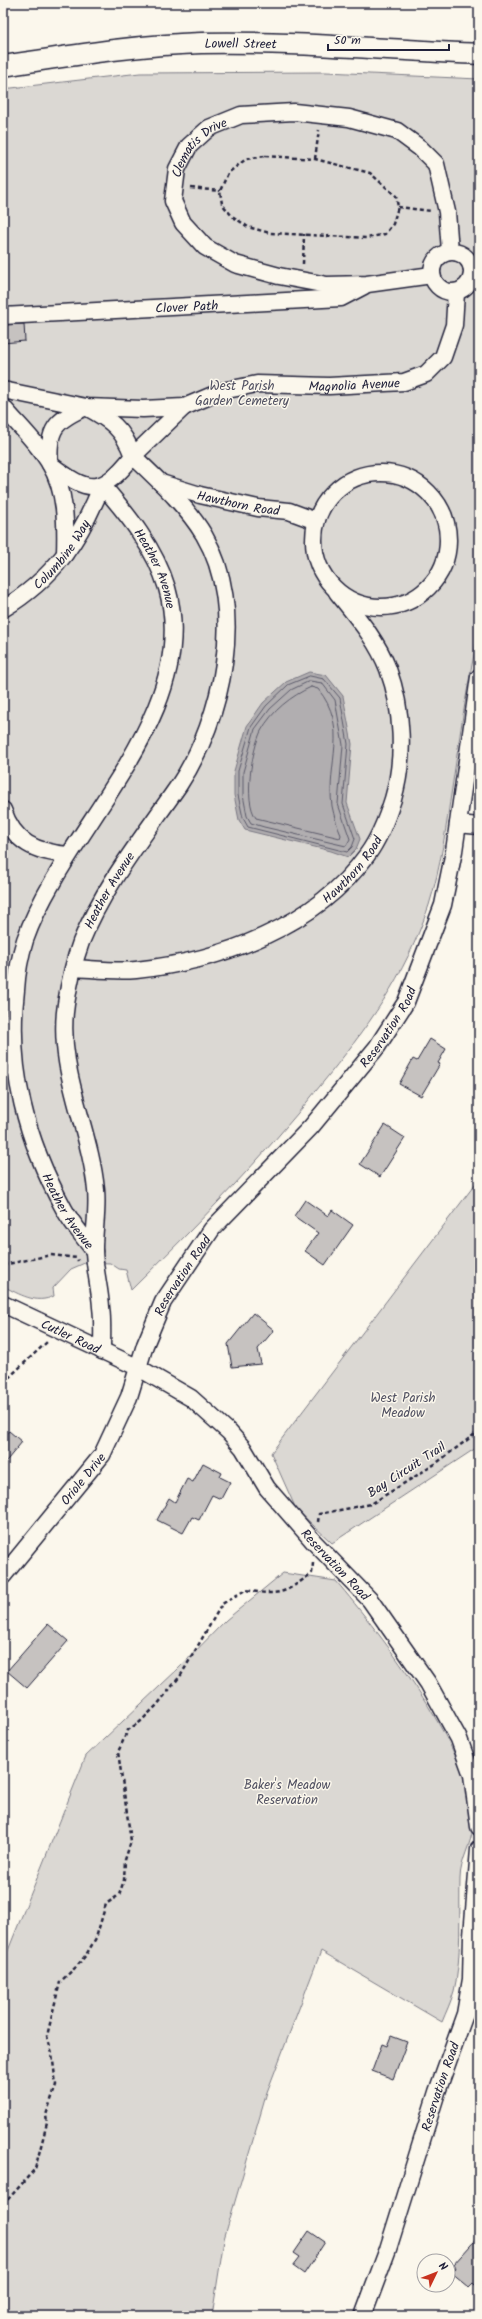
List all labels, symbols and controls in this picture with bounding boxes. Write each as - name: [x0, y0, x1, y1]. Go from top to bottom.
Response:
- scale bar: [328, 26, 449, 52]
- text: 50 m: [334, 31, 361, 50]
- street label: Lowell Street: [204, 34, 278, 56]
- street label: Clematis Drive: [167, 113, 231, 179]
- street label: Clover Path: [155, 296, 219, 320]
- street label: Magnolia Avenue: [308, 373, 401, 398]
- park label: West Parish Garden Cemetery: [195, 376, 290, 412]
- street label: Hawthorn Road: [195, 486, 281, 522]
- street label: Columbine Way: [29, 515, 97, 595]
- street label: Heather Avenue: [128, 524, 180, 610]
- street label: Hawthorn Road: [318, 832, 389, 909]
- street label: Heather Avenue: [79, 848, 141, 933]
- street label: Reservation Road: [355, 983, 423, 1073]
- street label: Heather Avenue: [35, 1170, 99, 1255]
- street label: Reservation Road: [149, 1231, 217, 1319]
- street label: Cutler Road: [37, 1314, 104, 1361]
- park label: West Parish Meadow: [371, 1388, 435, 1424]
- street label: Bay Circuit Trail: [363, 1437, 450, 1504]
- street label: Oriole Drive: [56, 1448, 112, 1510]
- street label: Reservation Road: [295, 1525, 375, 1607]
- park label: Baker's Meadow Reservation: [244, 1775, 331, 1811]
- street label: Reservation Road: [416, 2039, 466, 2134]
- north arrow: [416, 2253, 456, 2293]
- text: N: [434, 2258, 452, 2276]

